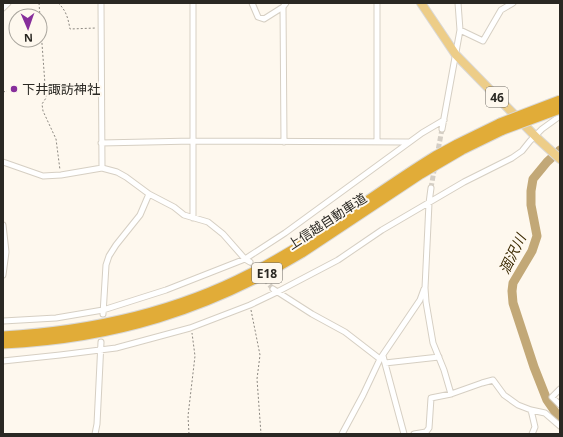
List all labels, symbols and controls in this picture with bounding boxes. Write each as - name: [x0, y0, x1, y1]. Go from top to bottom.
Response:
- north arrow: [8, 8, 48, 48]
- text: N: [24, 31, 33, 46]
- place label: 下井諏訪神社: [22, 80, 100, 98]
- marker: 下井諏訪神社: [9, 84, 19, 94]
- road number: 46: [486, 87, 508, 107]
- street label: 上信越自動車道: [284, 189, 370, 253]
- water label: 涸沢川: [494, 229, 531, 277]
- road number: E18: [252, 263, 282, 283]

